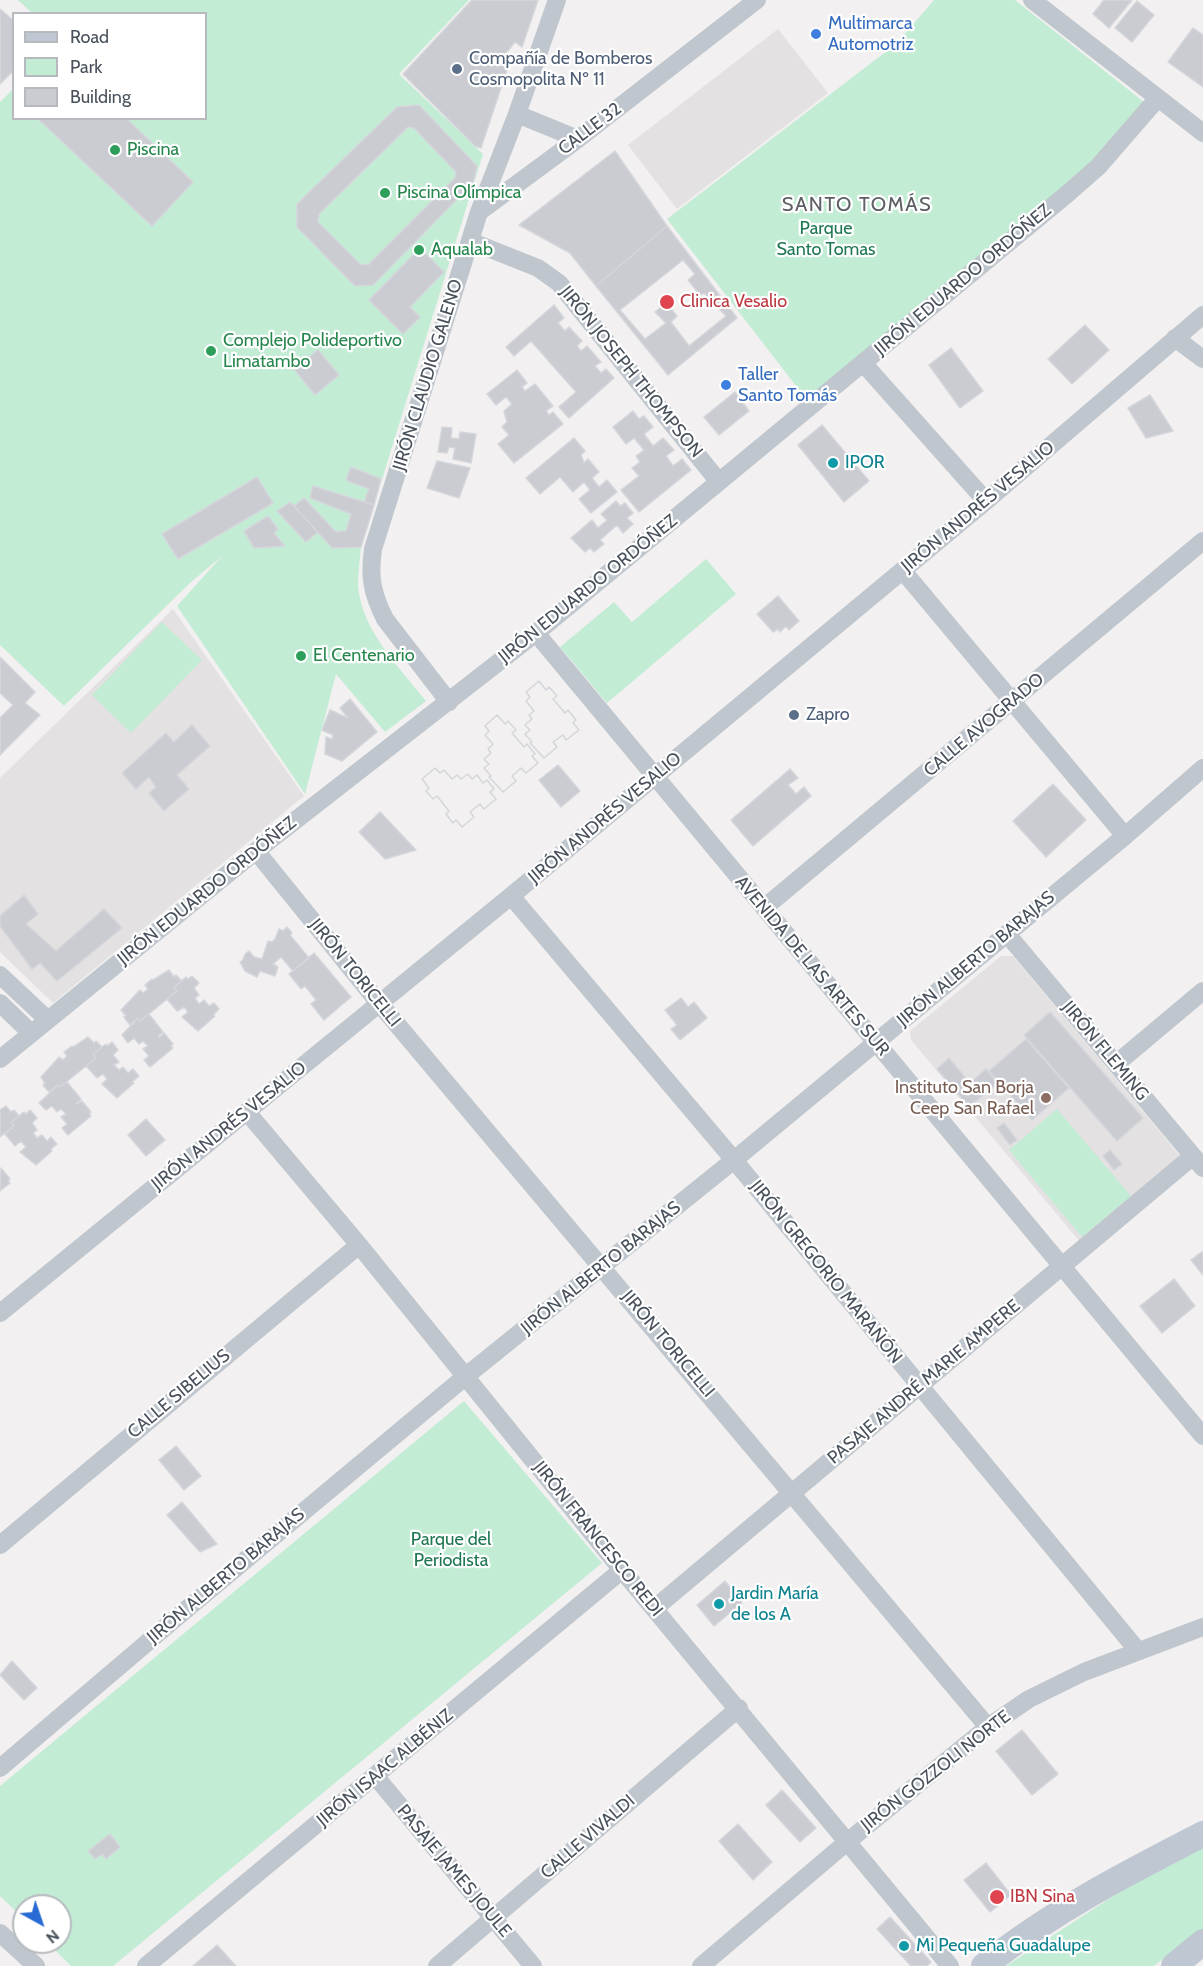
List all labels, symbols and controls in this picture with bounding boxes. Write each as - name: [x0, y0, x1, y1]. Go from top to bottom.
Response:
- legend: [12, 12, 207, 120]
- place label: Multimarca Automotriz: [828, 13, 914, 56]
- text: Road: [70, 26, 109, 48]
- marker: Multimarca Automotriz: [809, 27, 823, 41]
- place label: Compañía de Bomberos Cosmopolita Nº 11: [469, 48, 652, 90]
- text: Park: [70, 56, 102, 78]
- marker: Compañía de Bomberos Cosmopolita Nº 11: [450, 62, 464, 76]
- text: Building: [70, 86, 131, 108]
- street label: CALLE 32: [554, 98, 626, 160]
- place label: Piscina: [127, 139, 179, 161]
- marker: Piscina: [108, 143, 122, 157]
- place label: Piscina Olímpica: [397, 182, 521, 204]
- marker: Piscina Olímpica: [378, 186, 392, 200]
- district label: SANTO TOMÁS: [782, 193, 932, 217]
- street label: JIRÓN EDUARDO ORDÓÑEZ: [870, 200, 1056, 360]
- park label: Parque Santo Tomas: [777, 218, 875, 260]
- place label: Aqualab: [431, 239, 493, 261]
- marker: Aqualab: [412, 243, 426, 257]
- street label: JIRÓN CLAUDIO GALENO: [389, 277, 467, 473]
- street label: JIRÓN JOSEPH THOMPSON: [555, 282, 707, 462]
- place label: Clinica Vesalio: [680, 291, 787, 313]
- marker: Clinica Vesalio: [658, 293, 676, 311]
- place label: Complejo Polideportivo Limatambo: [223, 330, 402, 372]
- marker: Complejo Polideportivo Limatambo: [204, 344, 218, 358]
- place label: Taller Santo Tomás: [738, 364, 837, 406]
- marker: Taller Santo Tomás: [719, 378, 733, 392]
- street label: JIRÓN ANDRÉS VESALIO: [897, 437, 1059, 577]
- place label: IPOR: [845, 452, 885, 474]
- marker: IPOR: [826, 456, 840, 470]
- street label: JIRÓN EDUARDO ORDÓÑEZ: [494, 510, 682, 668]
- place label: El Centenario: [313, 645, 415, 667]
- marker: El Centenario: [294, 649, 308, 663]
- street label: CALLE AVOGRADO: [920, 669, 1048, 781]
- place label: Zapro: [806, 704, 850, 726]
- marker: Zapro: [787, 708, 801, 722]
- street label: JIRÓN ANDRÉS VESALIO: [524, 748, 686, 888]
- street label: JIRÓN EDUARDO ORDÓÑEZ: [113, 812, 301, 970]
- street label: AVENIDA DE LAS ARTES SUR: [730, 872, 894, 1060]
- street label: JIRÓN ALBERTO BARAJAS: [893, 887, 1059, 1031]
- street label: JIRÓN TORICELLI: [305, 915, 405, 1031]
- street label: JIRÓN FLEMING: [1057, 997, 1153, 1105]
- street label: JIRÓN ANDRÉS VESALIO: [147, 1057, 311, 1195]
- place label: Instituto San Borja Ceep San Rafael: [895, 1077, 1034, 1120]
- marker: Instituto San Borja Ceep San Rafael: [1039, 1091, 1053, 1105]
- street label: JIRÓN GREGORIO MARAÑÓN: [745, 1176, 907, 1368]
- street label: JIRÓN ALBERTO BARAJAS: [517, 1197, 685, 1339]
- street label: JIRÓN TORICELLI: [617, 1286, 719, 1402]
- street label: PASAJE ANDRÉ MARIE AMPERE: [823, 1295, 1025, 1469]
- street label: CALLE SIBELIUS: [123, 1345, 235, 1443]
- street label: JIRÓN FRANCESCO REDI: [529, 1457, 667, 1621]
- street label: JIRÓN ALBERTO BARAJAS: [143, 1504, 309, 1648]
- park label: Parque del Periodista: [411, 1529, 491, 1572]
- place label: Jardin María de los A: [731, 1583, 819, 1626]
- marker: Jardin María de los A: [712, 1597, 726, 1611]
- street label: JIRÓN ISAAC ALBÉNIZ: [313, 1705, 457, 1831]
- street label: JIRÓN GOZZOLI NORTE: [857, 1706, 1015, 1836]
- street label: CALLE VIVALDI: [537, 1790, 639, 1884]
- street label: PASAJE JAMES JOULE: [392, 1800, 516, 1942]
- place label: IBN Sina: [1010, 1886, 1075, 1908]
- marker: IBN Sina: [988, 1888, 1006, 1906]
- north arrow: [12, 1894, 72, 1954]
- text: N: [42, 1926, 63, 1948]
- place label: Mi Pequeña Guadalupe: [916, 1935, 1091, 1957]
- marker: Mi Pequeña Guadalupe: [897, 1939, 911, 1953]

